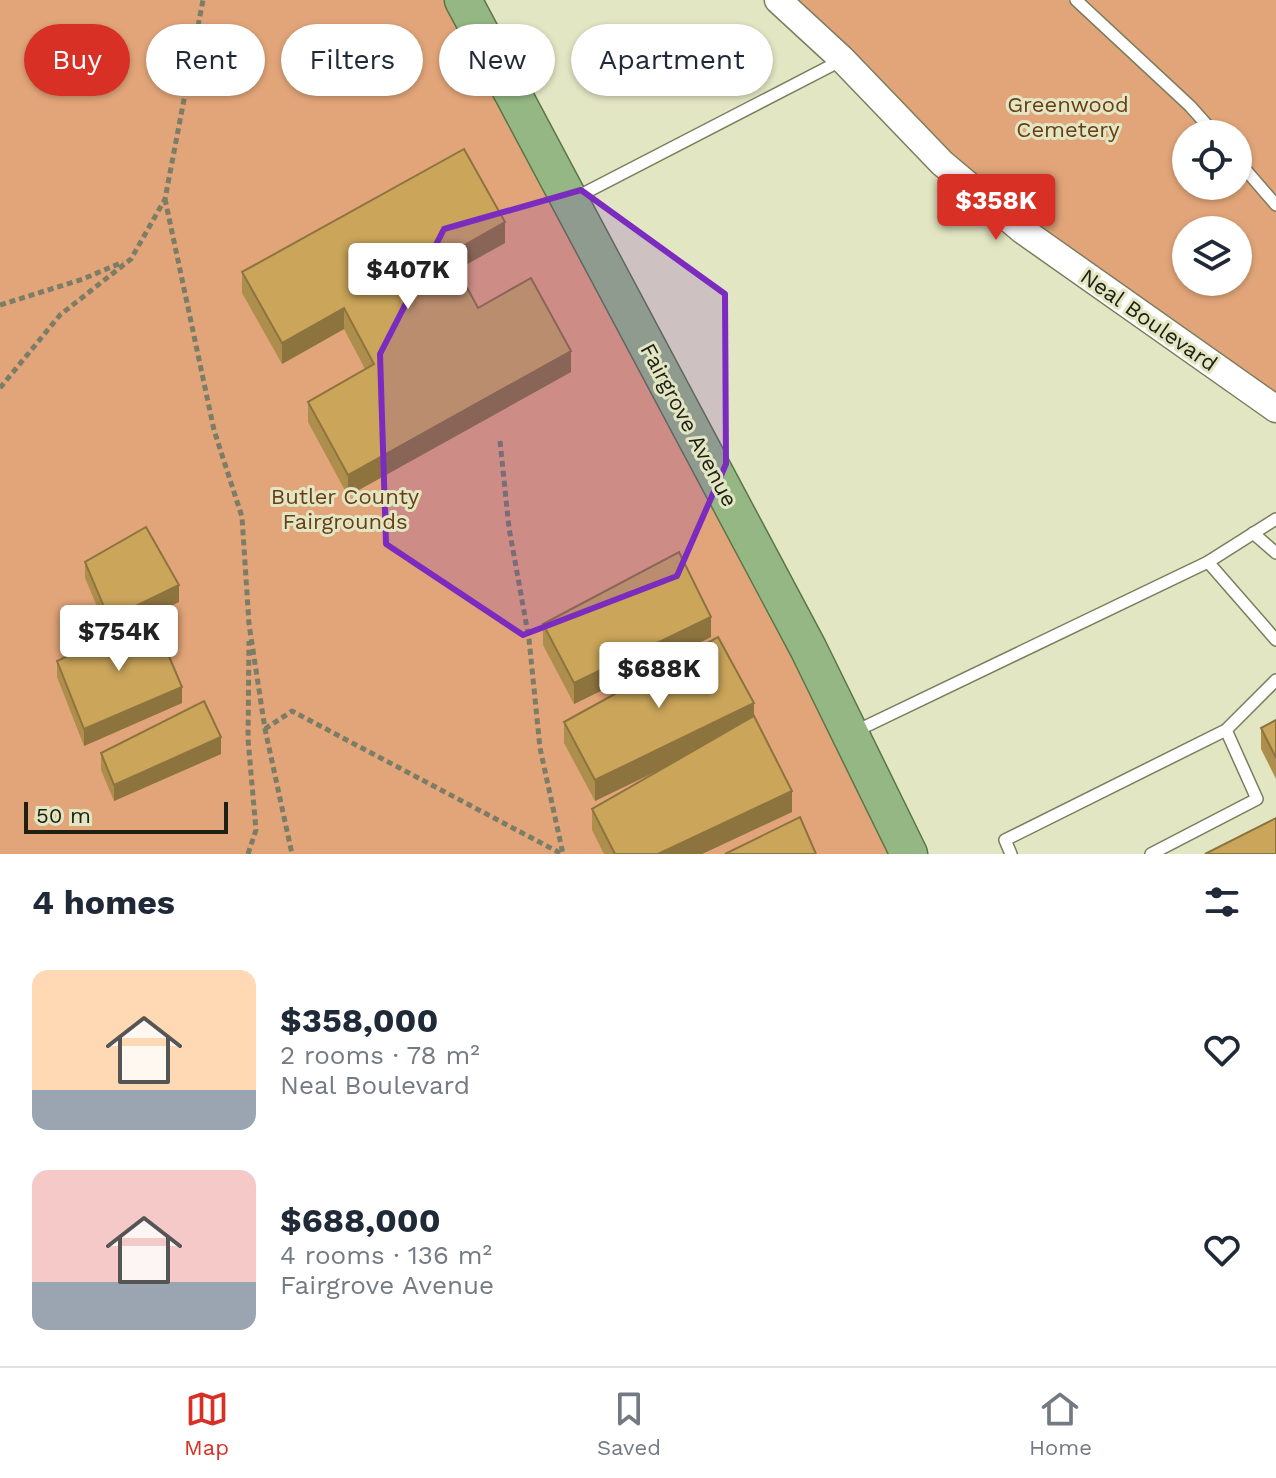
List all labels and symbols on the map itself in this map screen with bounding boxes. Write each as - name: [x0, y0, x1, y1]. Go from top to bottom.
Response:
- park label: Greenwood Cemetery: [1007, 92, 1129, 142]
- pin: $358K: [940, 174, 1052, 242]
- pin: $407K: [352, 243, 464, 311]
- street label: Neal Boulevard: [1076, 264, 1222, 376]
- street label: Fairgrove Avenue: [635, 339, 743, 511]
- park label: Butler County Fairgrounds: [271, 484, 420, 534]
- pin: $754K: [63, 605, 175, 673]
- pin: $688K: [603, 642, 715, 710]
- scale bar: [24, 798, 228, 834]

